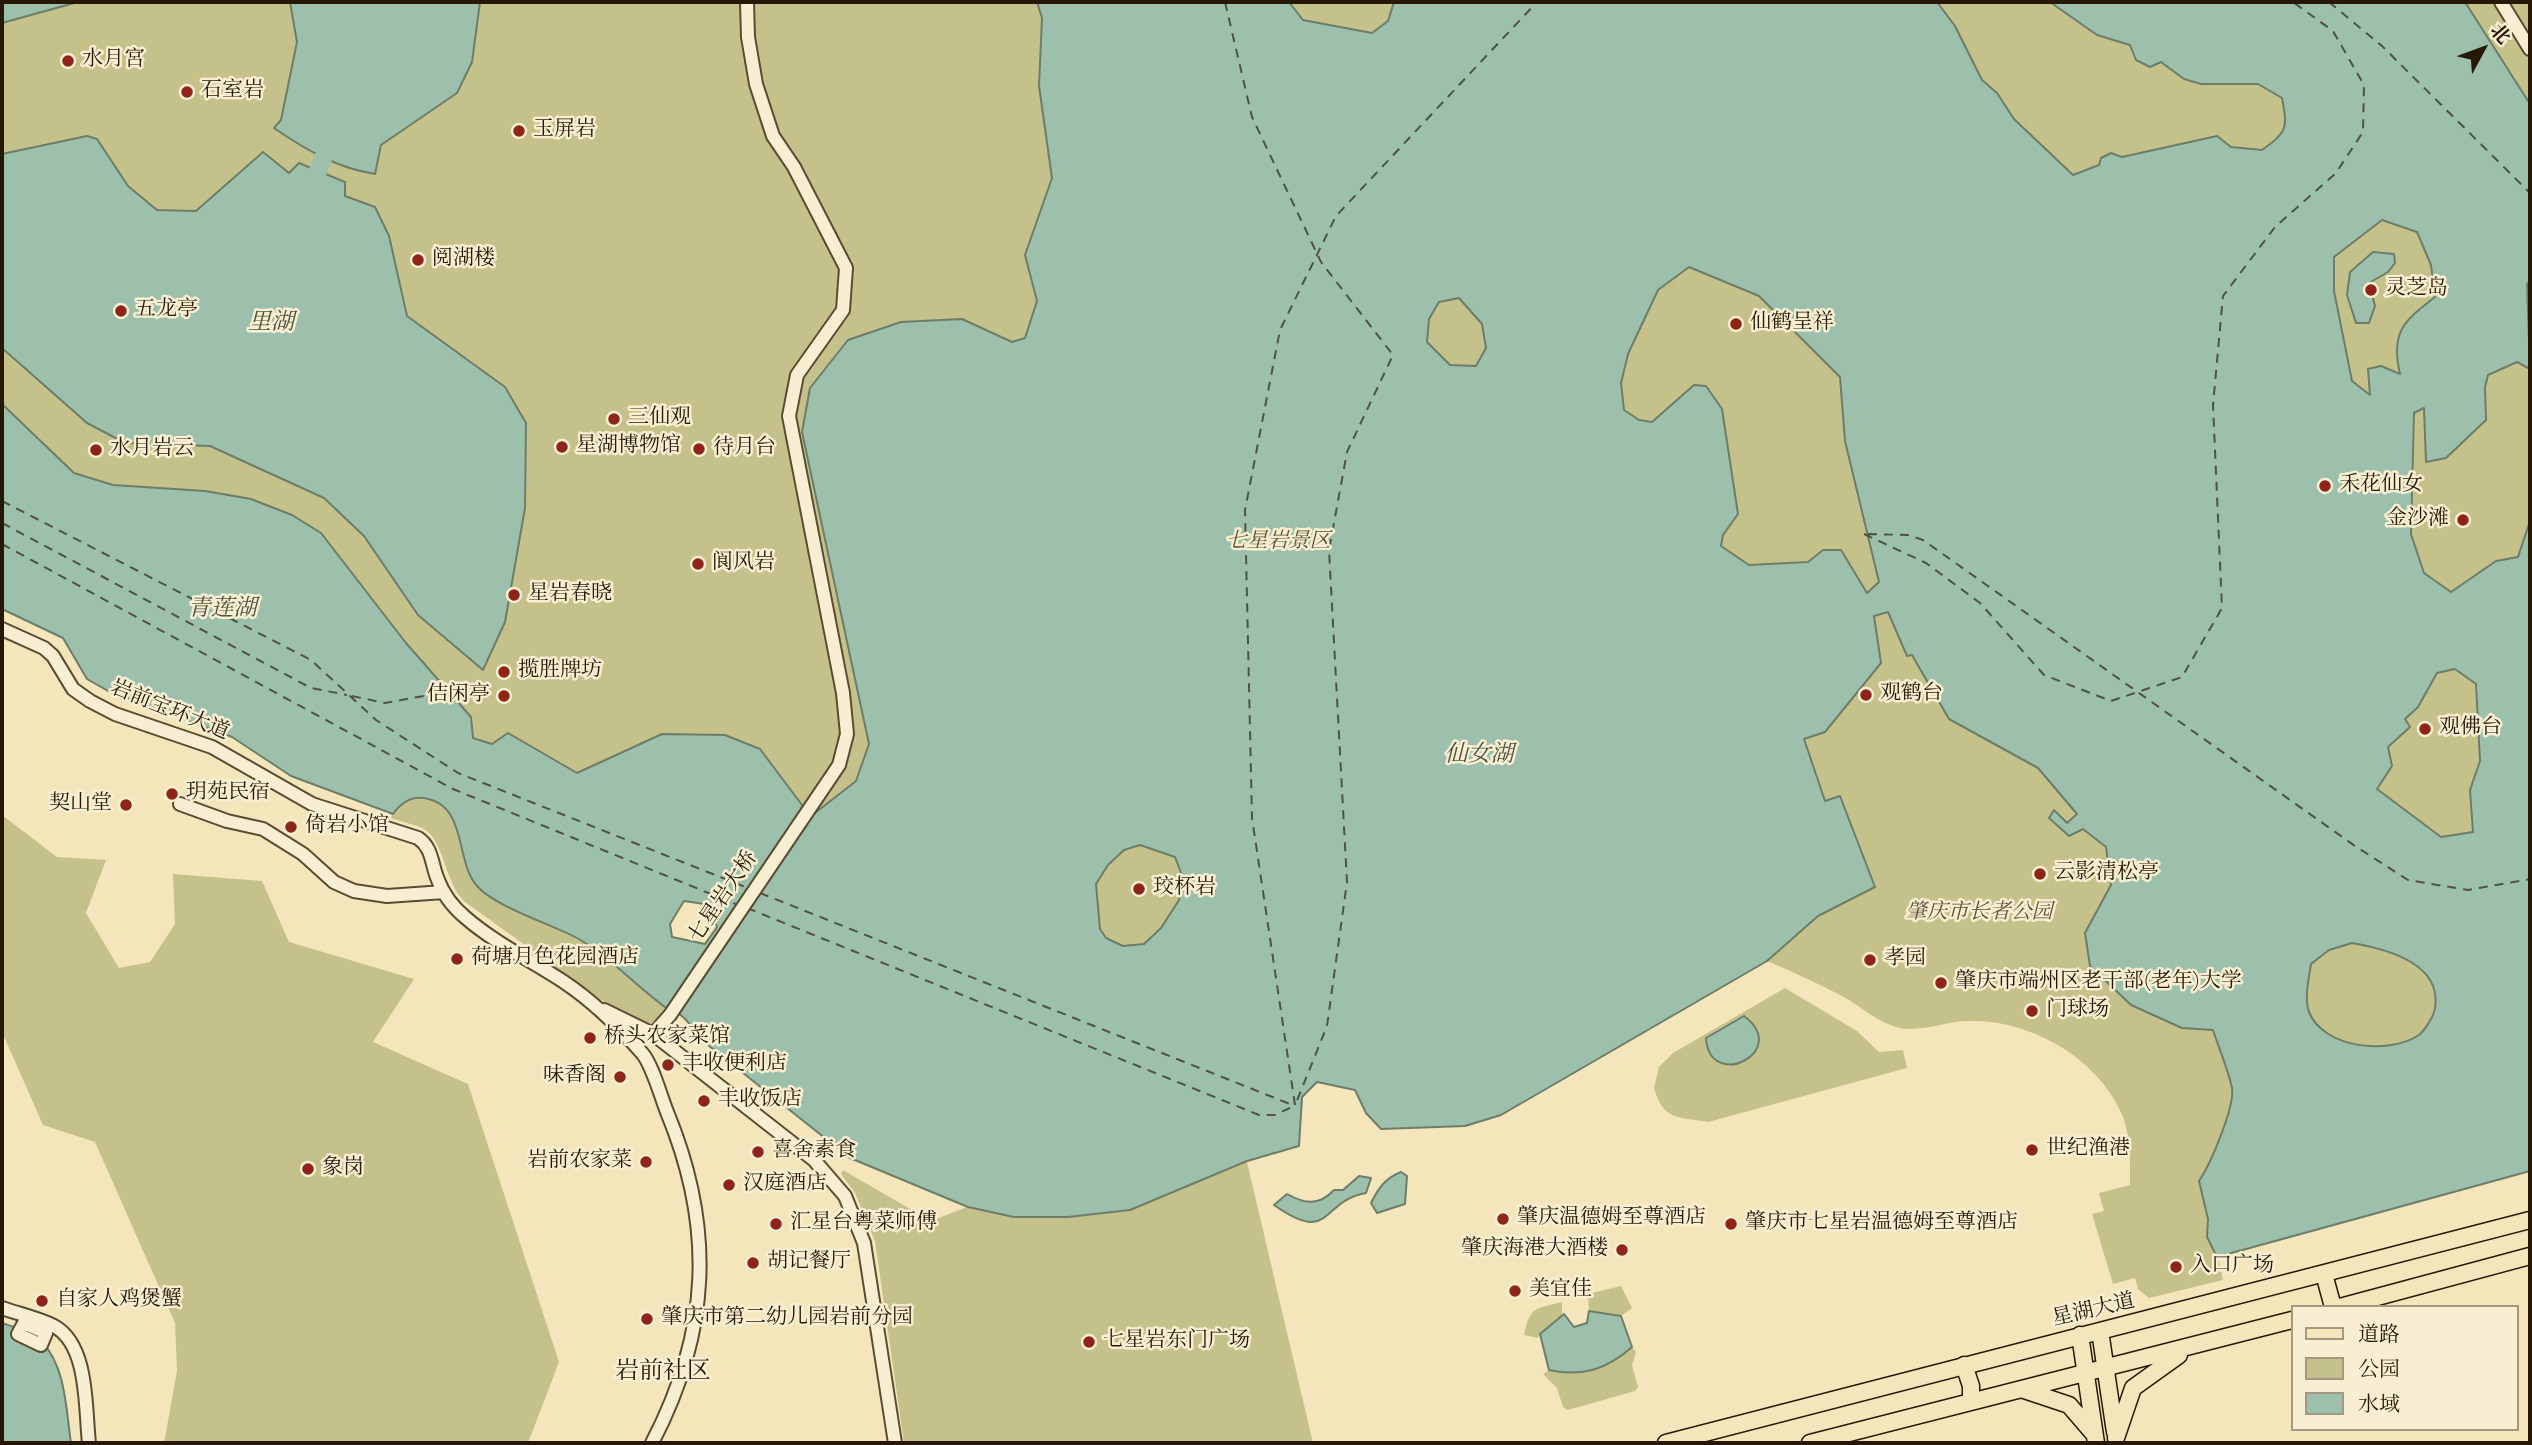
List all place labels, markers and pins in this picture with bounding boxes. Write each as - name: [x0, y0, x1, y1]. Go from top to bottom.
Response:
- place label: 水月宮: [82, 48, 145, 74]
- marker: 水月宮: [60, 53, 76, 69]
- place label: 石室岩: [201, 79, 264, 105]
- marker: 石室岩: [179, 84, 195, 100]
- place label: 玉屏岩: [533, 118, 596, 144]
- marker: 玉屏岩: [511, 123, 527, 139]
- place label: 阅湖楼: [432, 247, 495, 273]
- marker: 阅湖楼: [410, 252, 426, 268]
- place label: 灵芝岛: [2385, 277, 2448, 303]
- marker: 灵芝岛: [2363, 282, 2379, 298]
- place label: 五龙亭: [135, 298, 198, 324]
- marker: 五龙亭: [113, 303, 129, 319]
- place label: 仙鹤呈祥: [1750, 311, 1834, 337]
- marker: 仙鹤呈祥: [1728, 316, 1744, 332]
- place label: 三仙观: [628, 406, 691, 432]
- marker: 三仙观: [606, 411, 622, 427]
- place label: 星湖博物馆: [576, 434, 681, 460]
- place label: 待月台: [713, 436, 776, 462]
- place label: 水月岩云: [110, 437, 194, 463]
- marker: 星湖博物馆: [554, 439, 570, 455]
- marker: 待月台: [691, 441, 707, 457]
- marker: 水月岩云: [88, 442, 104, 458]
- place label: 禾花仙女: [2339, 473, 2423, 499]
- marker: 禾花仙女: [2317, 478, 2333, 494]
- place label: 金沙滩: [2386, 507, 2449, 533]
- marker: 金沙滩: [2455, 512, 2471, 528]
- place label: 阆风岩: [712, 551, 775, 577]
- marker: 阆风岩: [690, 556, 706, 572]
- place label: 星岩春晓: [528, 582, 612, 608]
- marker: 星岩春晓: [506, 587, 522, 603]
- place label: 揽胜牌坊: [518, 659, 602, 685]
- marker: 揽胜牌坊: [496, 664, 512, 680]
- place label: 观鹤台: [1880, 682, 1943, 708]
- place label: 佶闲亭: [427, 683, 490, 709]
- marker: 观鹤台: [1858, 687, 1874, 703]
- marker: 佶闲亭: [496, 688, 512, 704]
- place label: 观佛台: [2439, 716, 2502, 742]
- marker: 观佛台: [2417, 721, 2433, 737]
- place label: 玥苑民宿: [186, 781, 270, 807]
- marker: 玥苑民宿: [164, 786, 180, 802]
- place label: 契山堂: [49, 792, 112, 818]
- marker: 契山堂: [118, 797, 134, 813]
- place label: 倚岩小馆: [305, 814, 389, 840]
- marker: 倚岩小馆: [283, 819, 299, 835]
- place label: 云影清松亭: [2054, 861, 2159, 887]
- marker: 云影清松亭: [2032, 866, 2048, 882]
- place label: 珓杯岩: [1153, 876, 1216, 902]
- marker: 珓杯岩: [1131, 881, 1147, 897]
- place label: 荷塘月色花园酒店: [471, 946, 639, 972]
- place label: 孝园: [1884, 947, 1926, 973]
- marker: 荷塘月色花园酒店: [449, 951, 465, 967]
- marker: 孝园: [1862, 952, 1878, 968]
- place label: 肇庆市端州区老干部(老年)大学: [1955, 970, 2242, 996]
- marker: 肇庆市端州区老干部(老年)大学: [1933, 975, 1949, 991]
- place label: 门球场: [2046, 998, 2109, 1024]
- marker: 门球场: [2024, 1003, 2040, 1019]
- place label: 桥头农家菜馆: [604, 1025, 730, 1051]
- marker: 桥头农家菜馆: [582, 1030, 598, 1046]
- place label: 丰收便利店: [682, 1052, 787, 1078]
- marker: 丰收便利店: [660, 1057, 676, 1073]
- place label: 味香阁: [543, 1064, 606, 1090]
- marker: 味香阁: [612, 1069, 628, 1085]
- place label: 丰收饭店: [718, 1088, 802, 1114]
- marker: 丰收饭店: [696, 1093, 712, 1109]
- place label: 世纪渔港: [2046, 1137, 2130, 1163]
- place label: 喜舍素食: [772, 1139, 856, 1165]
- marker: 世纪渔港: [2024, 1142, 2040, 1158]
- marker: 喜舍素食: [750, 1144, 766, 1160]
- place label: 岩前农家菜: [527, 1149, 632, 1175]
- marker: 岩前农家菜: [638, 1154, 654, 1170]
- place label: 象岗: [322, 1156, 364, 1182]
- marker: 象岗: [300, 1161, 316, 1177]
- place label: 汉庭酒店: [743, 1172, 827, 1198]
- marker: 汉庭酒店: [721, 1177, 737, 1193]
- place label: 肇庆温德姆至尊酒店: [1517, 1206, 1706, 1232]
- place label: 汇星台粤菜师傅: [790, 1211, 937, 1237]
- marker: 肇庆温德姆至尊酒店: [1495, 1211, 1511, 1227]
- place label: 肇庆市七星岩温德姆至尊酒店: [1745, 1211, 2018, 1237]
- marker: 汇星台粤菜师傅: [768, 1216, 784, 1232]
- marker: 肇庆市七星岩温德姆至尊酒店: [1723, 1216, 1739, 1232]
- place label: 肇庆海港大酒楼: [1461, 1237, 1608, 1263]
- marker: 肇庆海港大酒楼: [1614, 1242, 1630, 1258]
- place label: 胡记餐厅: [767, 1250, 851, 1276]
- place label: 入口广场: [2190, 1254, 2274, 1280]
- marker: 胡记餐厅: [745, 1255, 761, 1271]
- marker: 入口广场: [2168, 1259, 2184, 1275]
- place label: 美宜佳: [1529, 1278, 1592, 1304]
- marker: 美宜佳: [1507, 1283, 1523, 1299]
- place label: 自家人鸡煲蟹: [56, 1288, 182, 1314]
- marker: 自家人鸡煲蟹: [34, 1293, 50, 1309]
- place label: 肇庆市第二幼儿园岩前分园: [661, 1306, 913, 1332]
- marker: 肇庆市第二幼儿园岩前分园: [639, 1311, 655, 1327]
- place label: 七星岩东门广场: [1103, 1329, 1250, 1355]
- marker: 七星岩东门广场: [1081, 1334, 1097, 1350]

